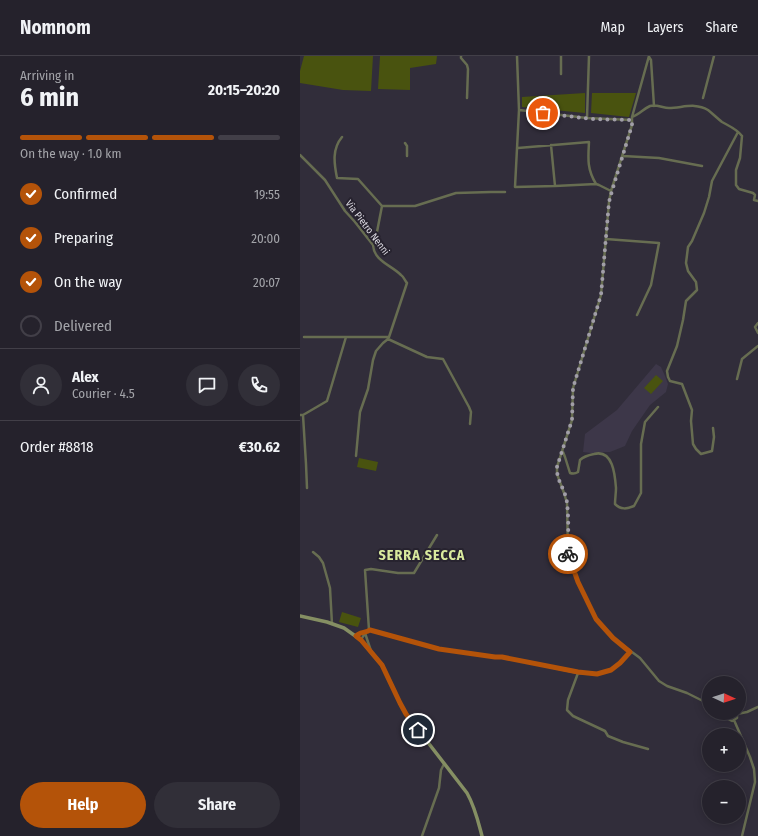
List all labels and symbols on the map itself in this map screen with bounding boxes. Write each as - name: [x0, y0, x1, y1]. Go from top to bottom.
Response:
- pin: [526, 96, 560, 130]
- street label: Via Pietro Nenni: [343, 198, 392, 257]
- courier: [548, 534, 588, 574]
- district label: SERRA SECCA: [379, 547, 465, 564]
- north arrow: [702, 676, 746, 720]
- pin: [401, 713, 435, 747]

